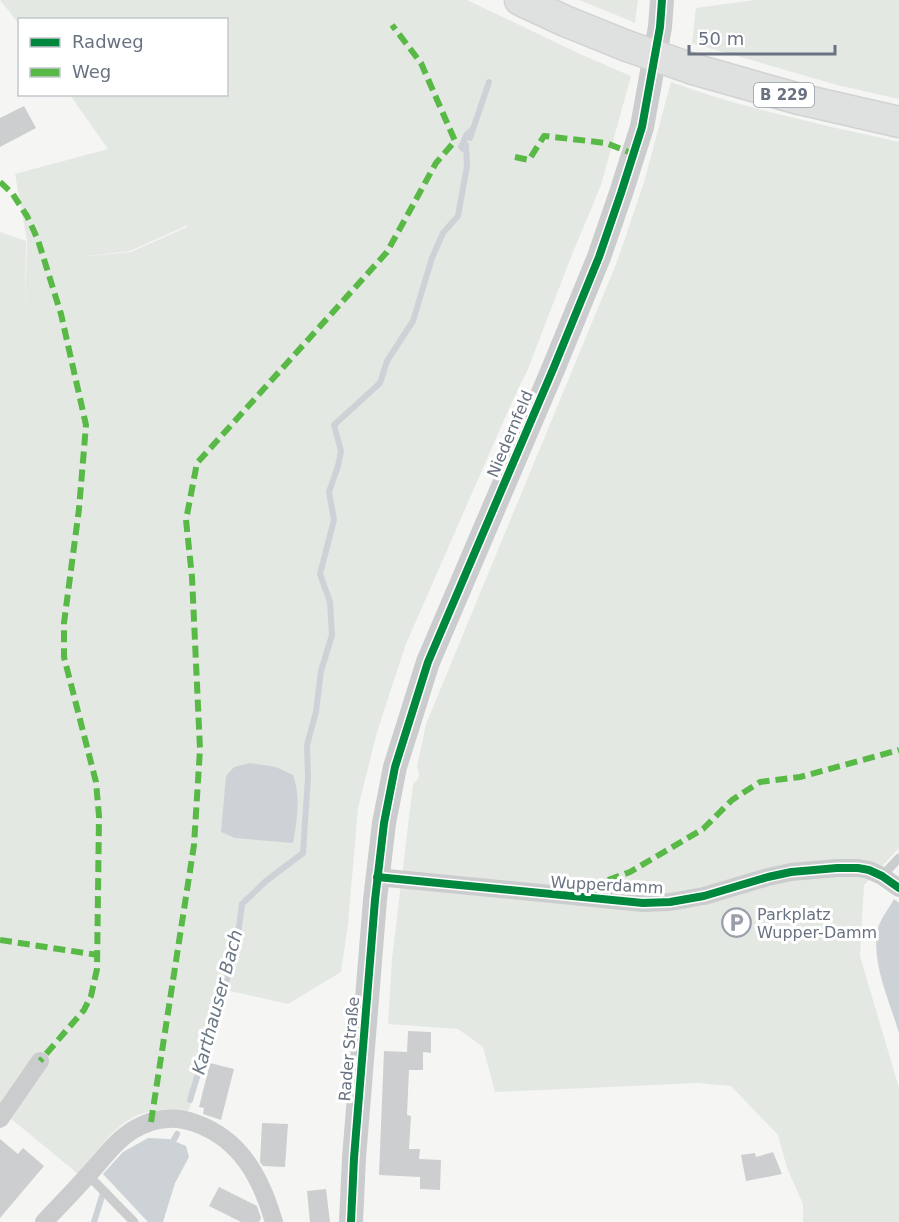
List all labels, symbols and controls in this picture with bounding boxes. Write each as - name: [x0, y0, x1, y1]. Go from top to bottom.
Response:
- legend: [18, 18, 228, 96]
- scale bar: [689, 18, 834, 56]
- text: 50 m: [698, 28, 744, 49]
- text: Radweg: [72, 31, 144, 52]
- text: Weg: [72, 61, 111, 82]
- road number: B 229: [754, 83, 814, 107]
- street label: Niedernfeld: [483, 388, 537, 480]
- street label: Wupperdamm: [550, 873, 664, 897]
- place label: Parkplatz Wupper-Damm: [757, 905, 877, 942]
- parking icon: Parkplatz Wupper-Damm: [720, 907, 752, 939]
- water label: Karthauser Bach: [188, 927, 246, 1077]
- street label: Rader Straße: [335, 996, 363, 1102]

